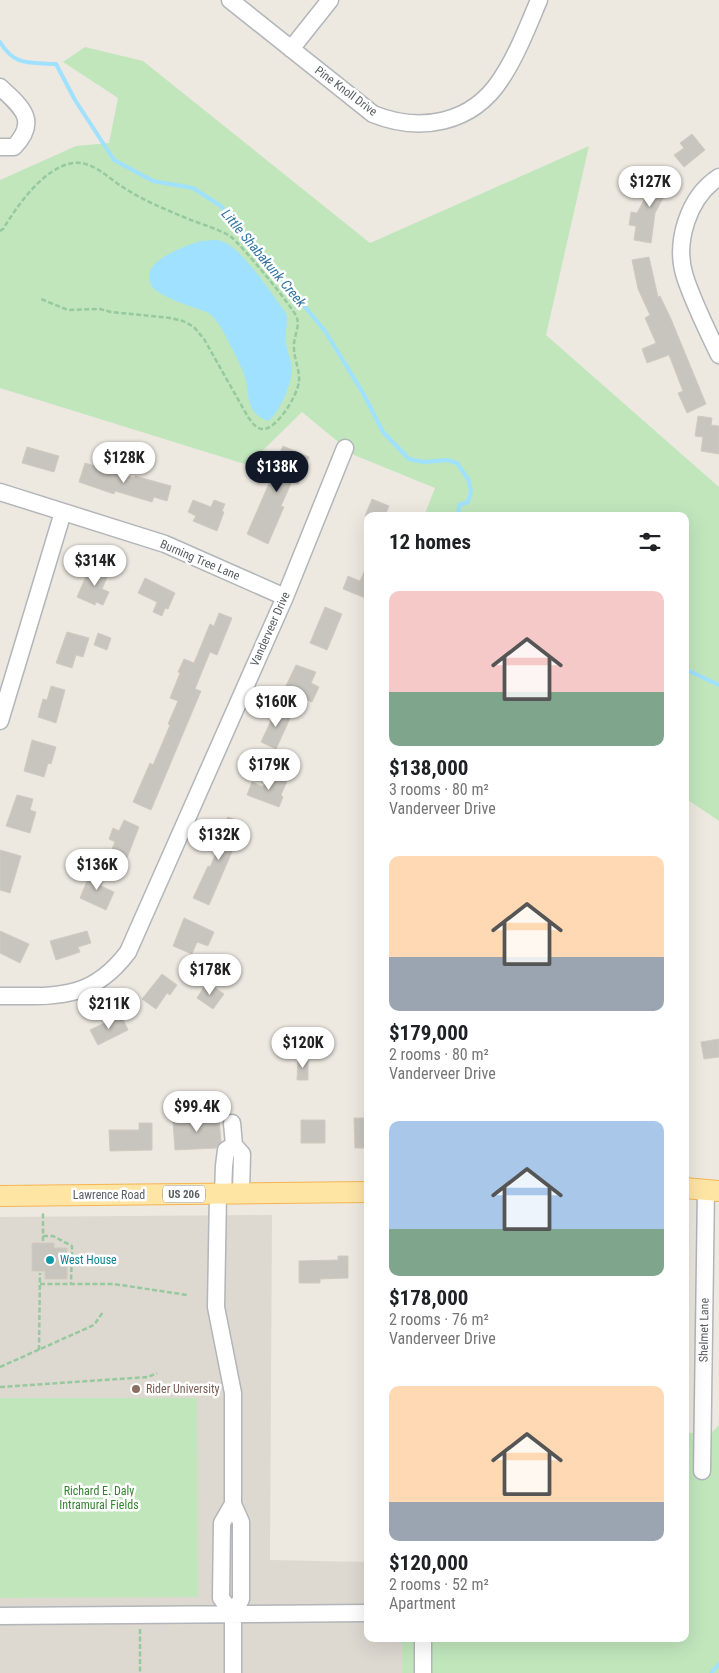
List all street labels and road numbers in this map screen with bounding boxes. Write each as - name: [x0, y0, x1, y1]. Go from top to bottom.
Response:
- street label: Pine Knoll Drive: [312, 63, 380, 119]
- street label: Burning Tree Lane: [158, 537, 242, 583]
- street label: Vanderveer Drive: [247, 589, 293, 668]
- road number: US 206: [163, 1186, 205, 1202]
- street label: Lawrence Road: [73, 1188, 145, 1202]
- street label: Shelmet Lane: [696, 1297, 712, 1362]

